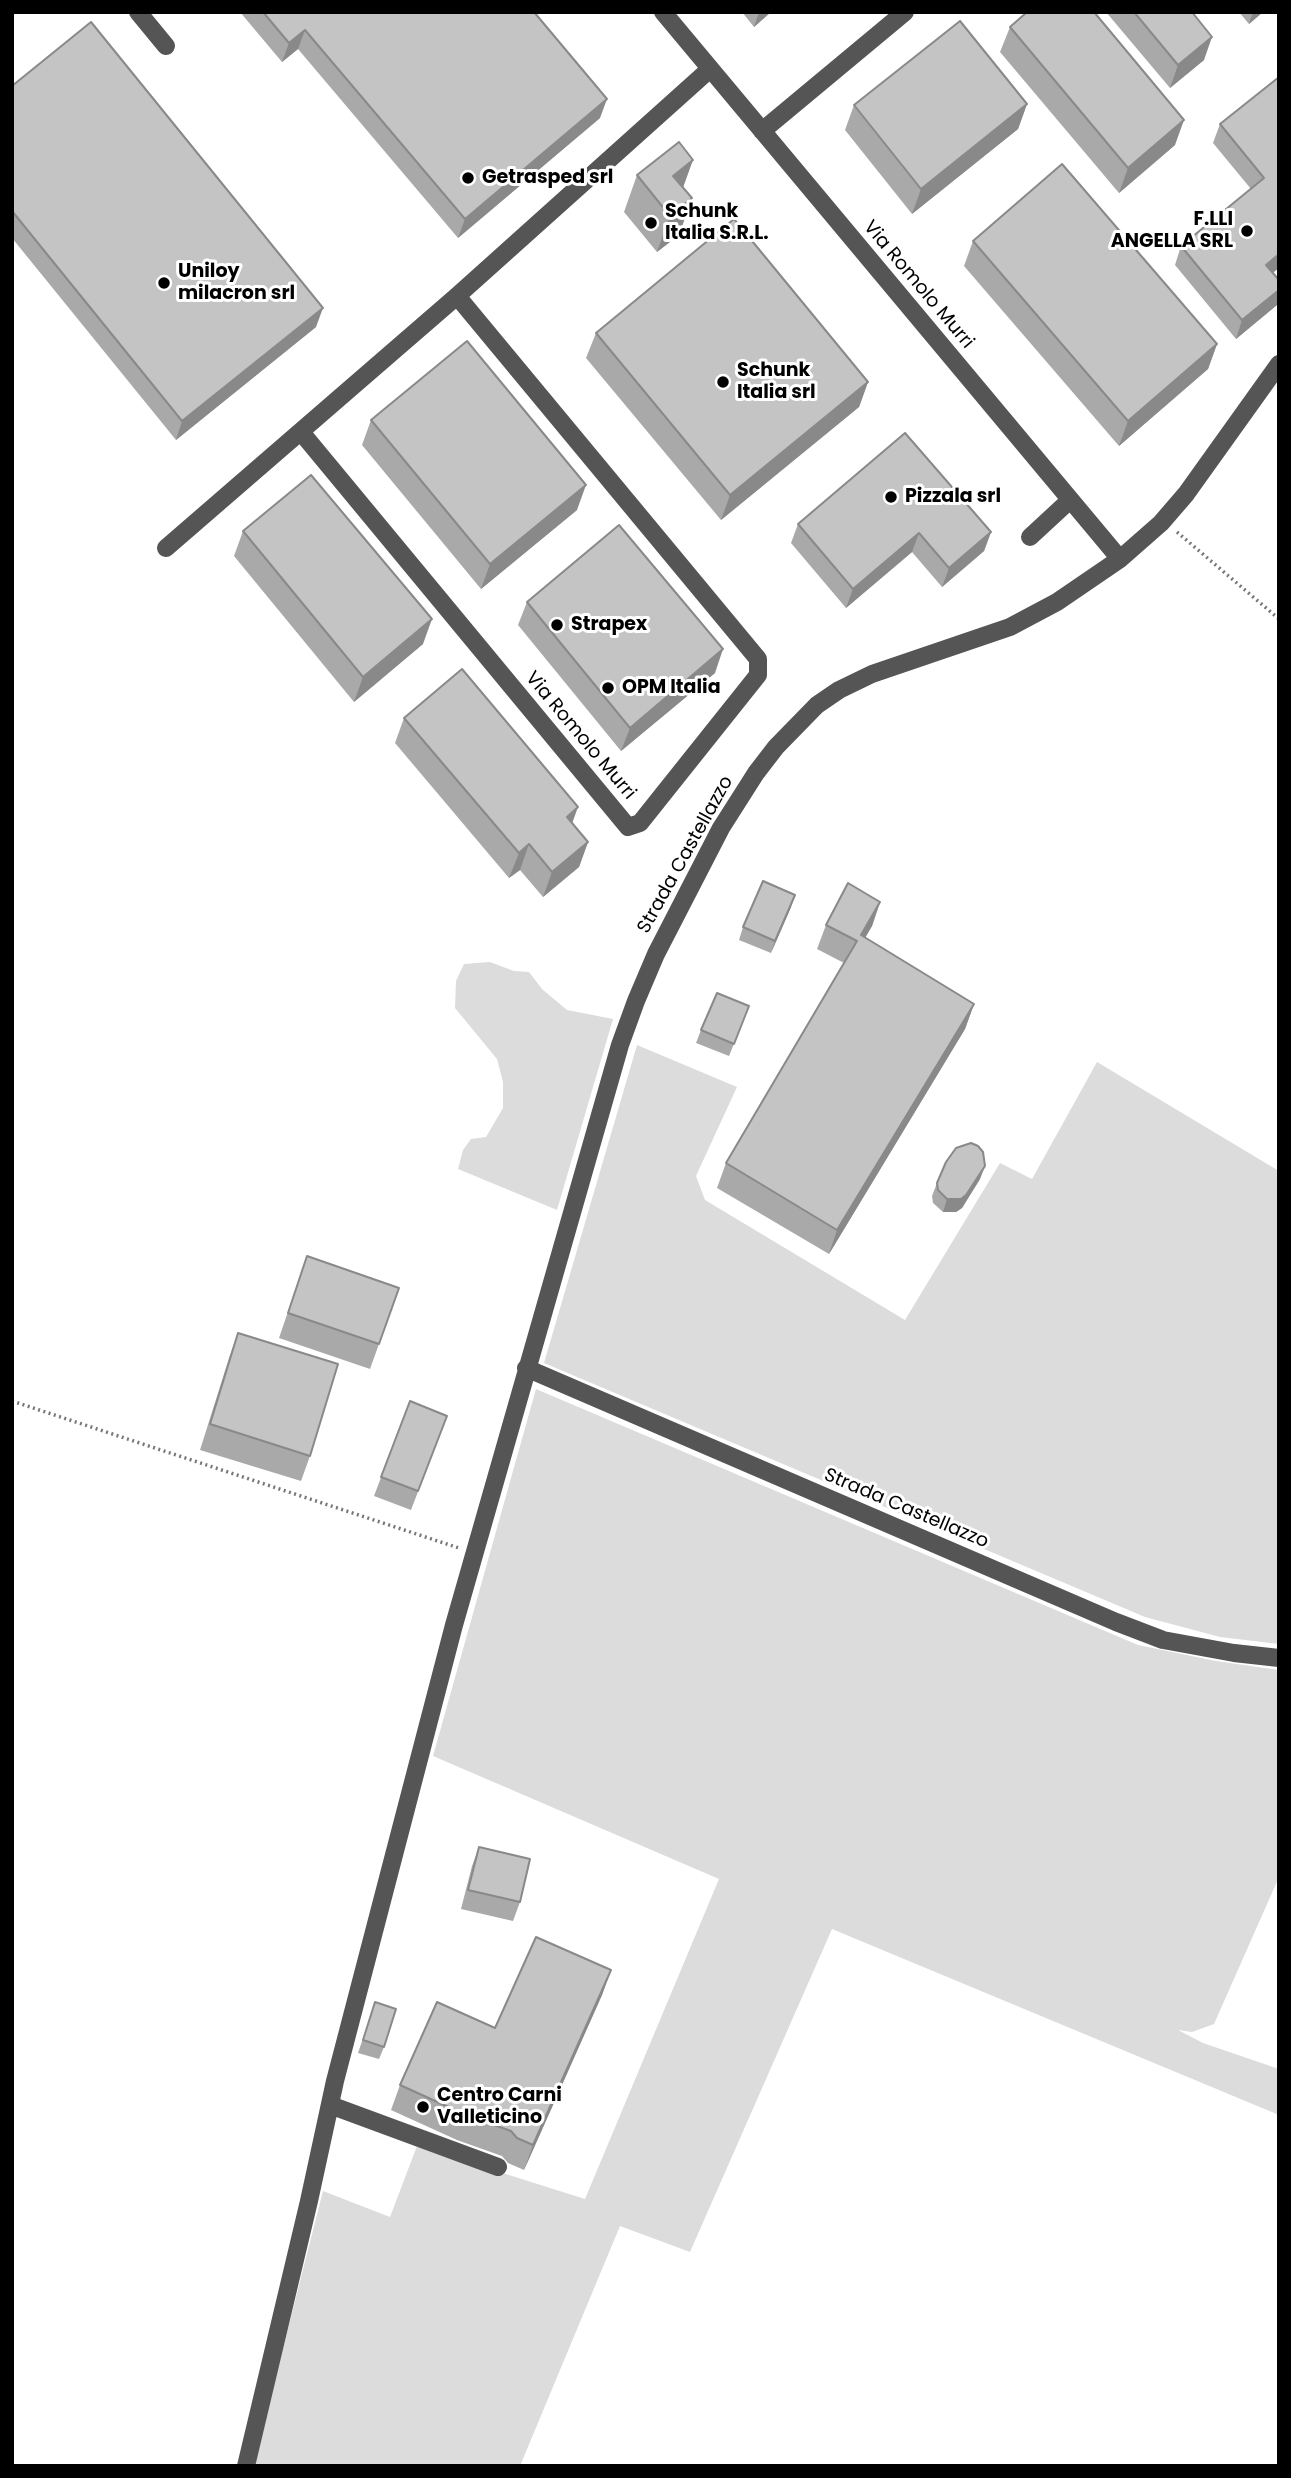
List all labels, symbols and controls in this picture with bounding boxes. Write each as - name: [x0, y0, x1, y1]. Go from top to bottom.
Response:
- place label: Getrasped srl: [482, 167, 613, 189]
- marker: Getrasped srl: [460, 170, 476, 186]
- place label: Schunk Italia S.R.L.: [665, 201, 769, 245]
- place label: F.LLI ANGELLA SRL: [1111, 209, 1233, 253]
- marker: Schunk Italia S.R.L.: [643, 215, 659, 231]
- street label: Via Romolo Murri: [858, 216, 978, 354]
- marker: F.LLI ANGELLA SRL: [1239, 223, 1255, 239]
- place label: Uniloy milacron srl: [178, 261, 295, 305]
- marker: Uniloy milacron srl: [156, 275, 172, 291]
- place label: Schunk Italia srl: [737, 360, 816, 404]
- marker: Schunk Italia srl: [715, 374, 731, 390]
- place label: Pizzala srl: [905, 486, 1001, 508]
- marker: Pizzala srl: [883, 489, 899, 505]
- place label: Strapex: [571, 614, 647, 636]
- marker: Strapex: [549, 617, 565, 633]
- street label: Via Romolo Murri: [520, 667, 640, 805]
- place label: OPM Italia: [622, 677, 721, 699]
- marker: OPM Italia: [600, 680, 616, 696]
- street label: Strada Castellazzo: [633, 772, 739, 938]
- street label: Strada Castellazzo: [820, 1464, 992, 1554]
- place label: Centro Carni Valleticino: [437, 2085, 562, 2129]
- marker: Centro Carni Valleticino: [415, 2099, 431, 2115]

